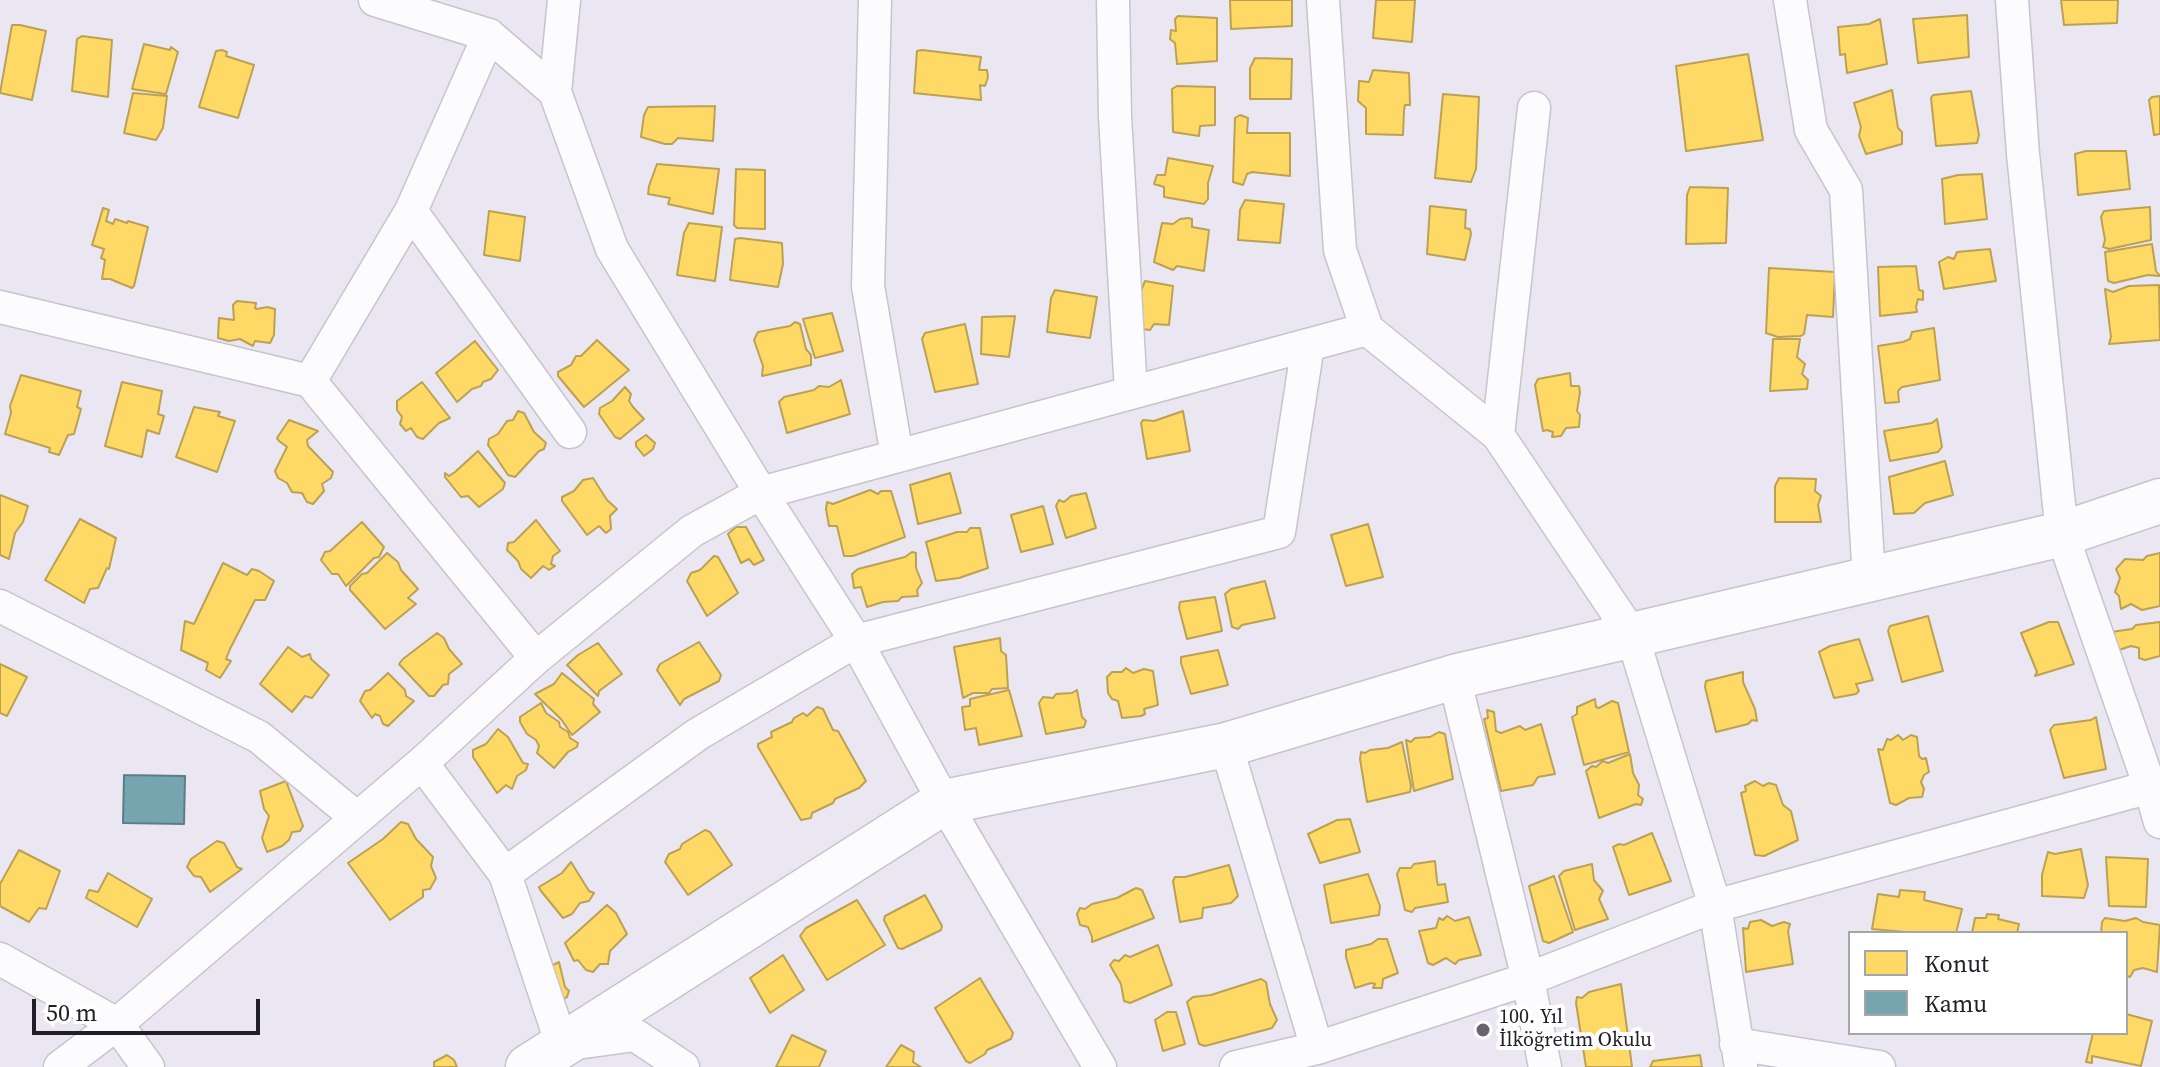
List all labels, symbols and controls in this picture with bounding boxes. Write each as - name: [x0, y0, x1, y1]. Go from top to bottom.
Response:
- legend: [1848, 931, 2128, 1035]
- text: Konut: [1924, 947, 1989, 980]
- scale bar: [36, 983, 264, 1033]
- text: Kamu: [1924, 987, 1987, 1020]
- text: 50 m: [46, 996, 97, 1029]
- place label: 100. Yıl İlköğretim Okulu: [1499, 1006, 1652, 1053]
- marker: 100. Yıl İlköğretim Okulu: [1474, 1021, 1492, 1039]

